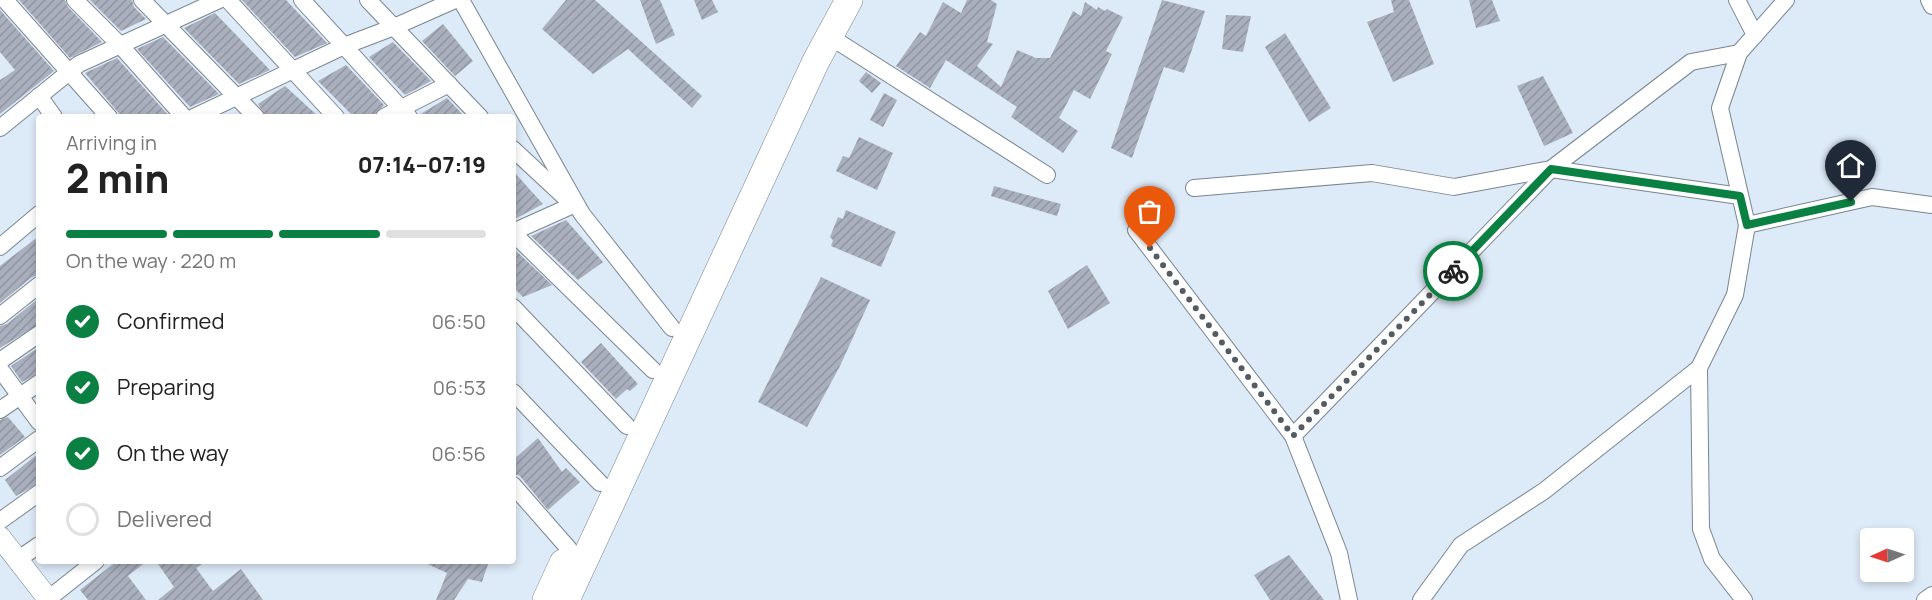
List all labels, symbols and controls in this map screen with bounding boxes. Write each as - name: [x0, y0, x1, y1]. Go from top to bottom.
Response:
- text: Arriving in: [66, 129, 157, 156]
- pin: [1825, 140, 1876, 202]
- icon: home: [1834, 149, 1867, 182]
- text: 07:14–07:19: [358, 150, 486, 180]
- text: 2 min: [66, 151, 169, 205]
- pin: [1124, 186, 1175, 248]
- icon: bag: [1133, 195, 1166, 228]
- courier: [1423, 241, 1483, 301]
- text: On the way · 220 m: [66, 247, 236, 274]
- icon: bike: [1437, 255, 1470, 288]
- icon: check: [66, 305, 99, 338]
- text: Confirmed: [117, 306, 225, 336]
- text: 06:50: [432, 308, 486, 335]
- icon: check: [66, 371, 99, 404]
- text: Preparing: [117, 372, 215, 402]
- text: 06:53: [433, 374, 486, 401]
- icon: check: [66, 437, 99, 470]
- text: On the way: [117, 438, 229, 468]
- text: 06:56: [431, 440, 486, 467]
- text: Delivered: [117, 504, 212, 534]
- north arrow: [1860, 528, 1914, 582]
- map controls: [1860, 528, 1914, 582]

